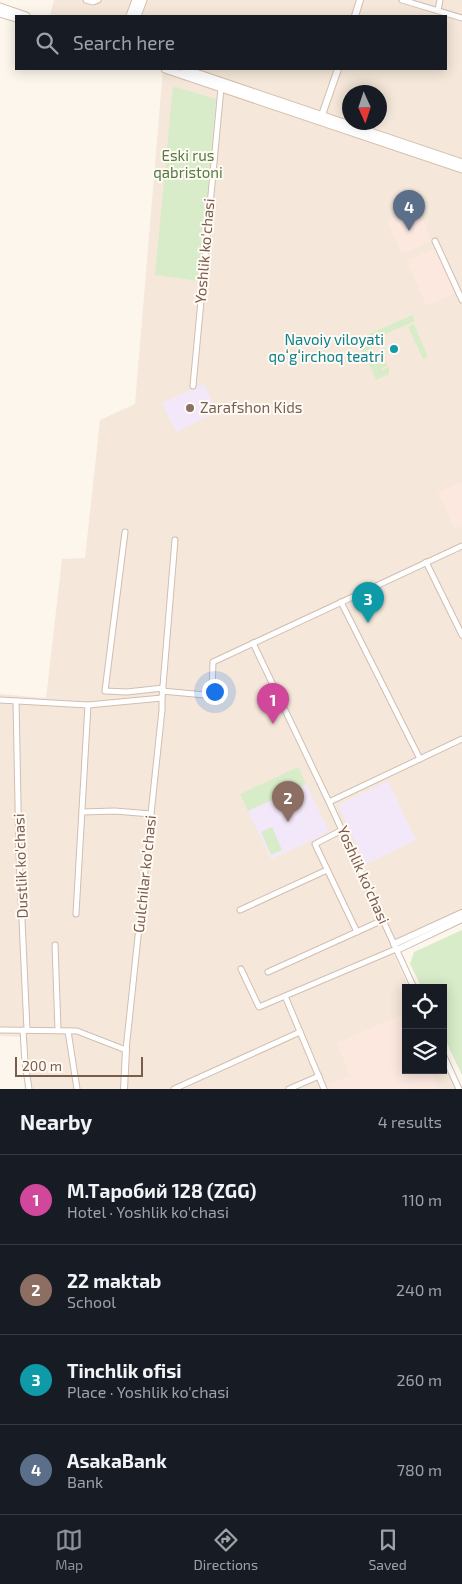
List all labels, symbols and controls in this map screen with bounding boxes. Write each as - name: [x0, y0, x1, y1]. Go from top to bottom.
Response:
- search box: [15, 15, 447, 70]
- icon: search: [33, 29, 61, 57]
- text: Search here: [73, 31, 175, 54]
- north arrow: [342, 85, 387, 130]
- park label: Eski rus qabristoni: [153, 146, 223, 181]
- pin: 4: [393, 190, 425, 231]
- street label: Yoshlik ko'chasi: [190, 198, 218, 304]
- place label: Navoiy viloyati qoʻgʻirchoq teatri: [269, 330, 384, 365]
- marker: Navoiy viloyati qoʻgʻirchoq teatri: [388, 343, 400, 355]
- place label: Zarafshon Kids: [200, 398, 302, 416]
- marker: Zarafshon Kids: [184, 402, 196, 414]
- pin: 3: [352, 582, 384, 623]
- your location: [202, 679, 228, 705]
- pin: 1: [257, 683, 289, 724]
- pin: 2: [272, 781, 304, 822]
- street label: Dustlik ko'chasi: [9, 813, 31, 919]
- street label: Gulchilar ko'chasi: [129, 814, 159, 934]
- street label: Yoshlik ko'chasi: [334, 823, 394, 926]
- map controls: [402, 984, 447, 1074]
- button: locate: [402, 984, 447, 1029]
- button: layers: [402, 1029, 447, 1074]
- scale bar: [15, 1054, 142, 1077]
- text: 200 m: [22, 1057, 62, 1074]
- text: Nearby: [20, 1109, 92, 1134]
- text: 4 results: [378, 1112, 442, 1131]
- text: М.Таробий 128 (ZGG): [67, 1179, 256, 1202]
- text: 1: [33, 1190, 39, 1209]
- text: 110 m: [402, 1190, 442, 1209]
- text: Hotel · Yoshlik ko'chasi: [67, 1202, 229, 1221]
- text: 22 maktab: [67, 1269, 161, 1292]
- text: 2: [31, 1280, 41, 1299]
- text: 240 m: [396, 1280, 442, 1299]
- text: School: [67, 1292, 116, 1311]
- text: Tinchlik ofisi: [67, 1359, 181, 1382]
- text: 3: [31, 1370, 41, 1389]
- text: 260 m: [397, 1370, 442, 1389]
- text: Place · Yoshlik ko'chasi: [67, 1382, 229, 1401]
- text: AsakaBank: [67, 1449, 167, 1472]
- text: 4: [31, 1460, 41, 1479]
- text: 780 m: [397, 1460, 442, 1479]
- text: Bank: [67, 1472, 103, 1491]
- tab: Map: [55, 1526, 83, 1573]
- tab: Directions: [194, 1526, 258, 1573]
- tab: Saved: [368, 1526, 407, 1573]

